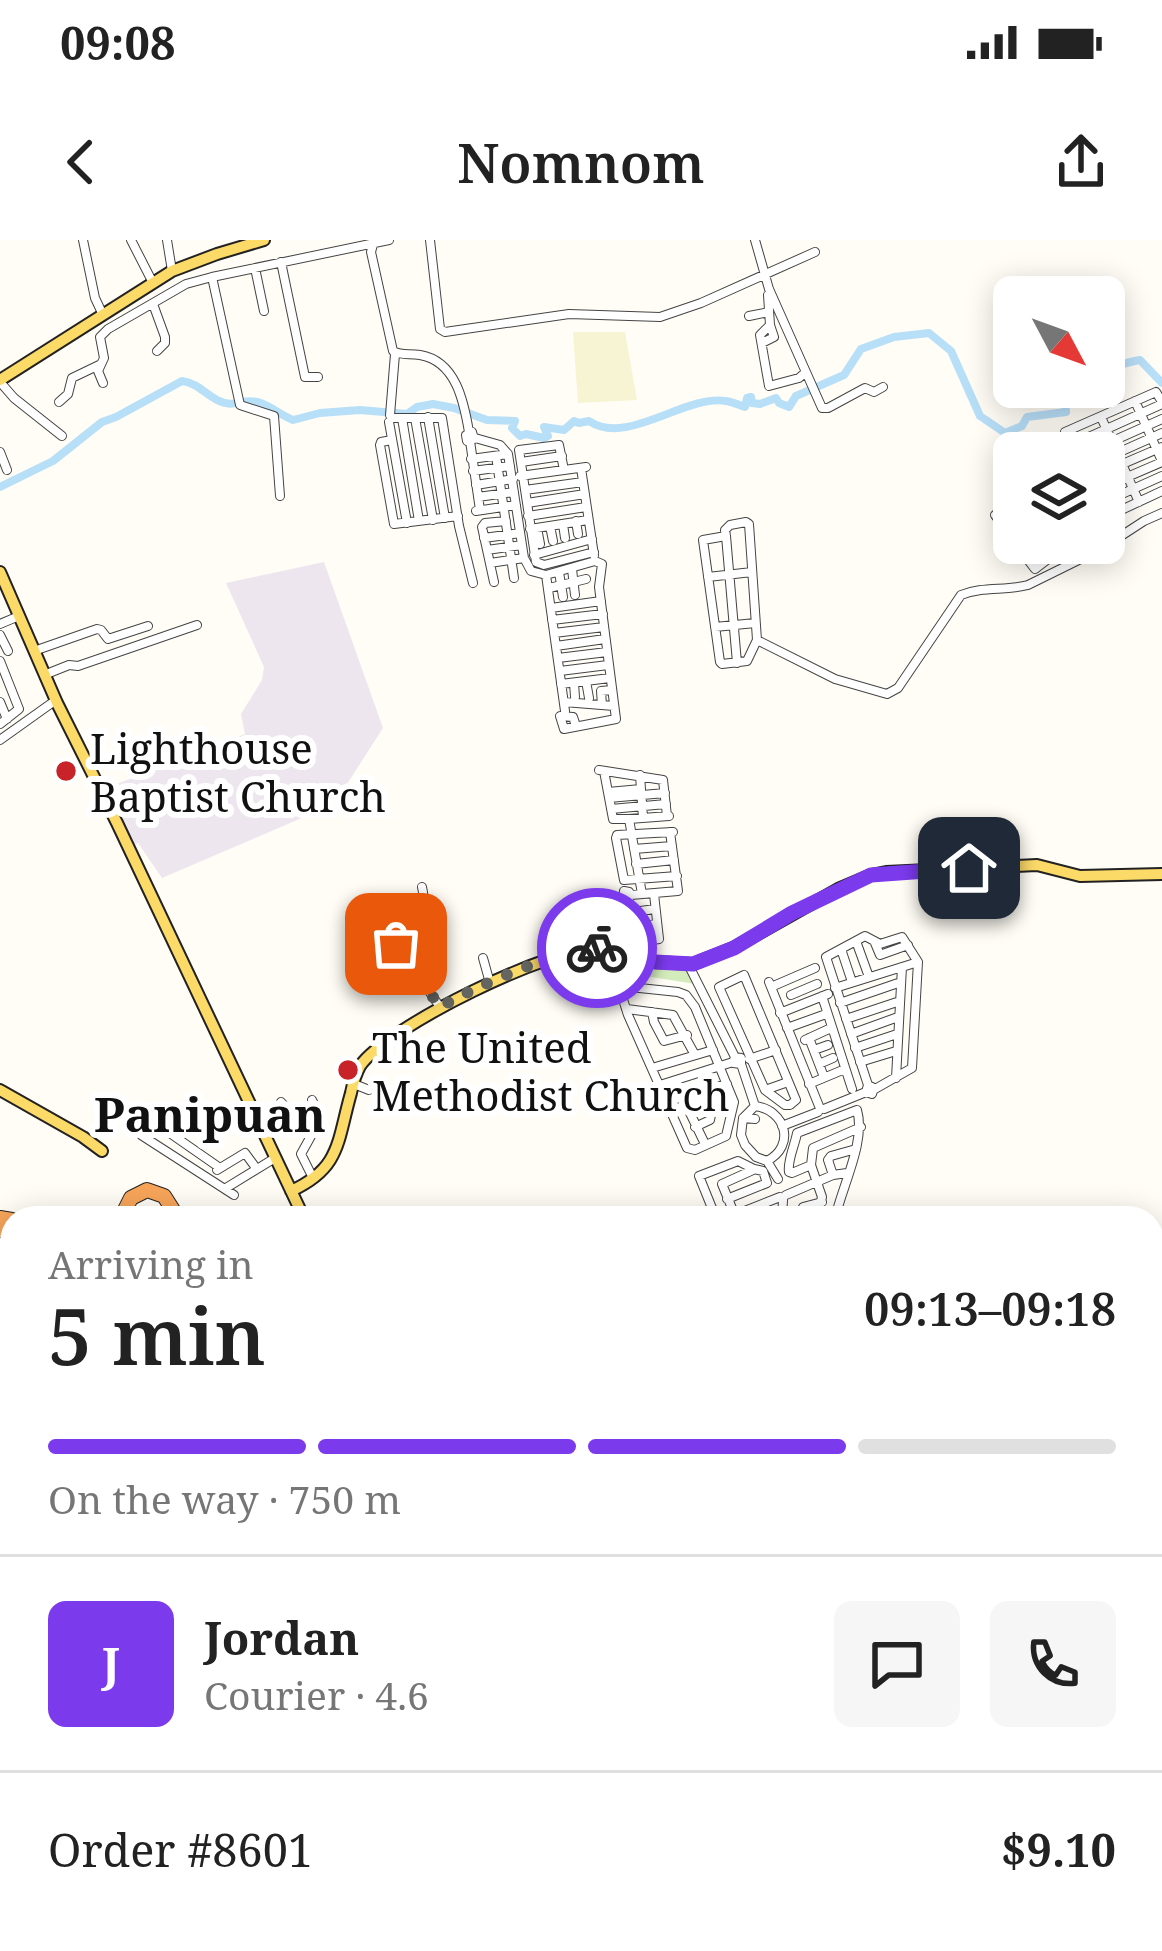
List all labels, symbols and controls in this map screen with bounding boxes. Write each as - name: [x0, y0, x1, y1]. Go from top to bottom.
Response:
- text: 09:08: [60, 12, 175, 73]
- text: Nomnom: [457, 125, 705, 199]
- icon: back: [48, 129, 114, 195]
- icon: share: [1048, 129, 1114, 195]
- north arrow: [993, 276, 1125, 408]
- map controls: [993, 276, 1125, 564]
- button: layers: [993, 432, 1125, 564]
- place label: Lighthouse Baptist Church: [90, 719, 386, 824]
- marker: Lighthouse Baptist Church: [53, 758, 79, 784]
- pin: [918, 817, 1020, 919]
- icon: home: [936, 835, 1002, 901]
- courier: [537, 888, 657, 1008]
- pin: [345, 893, 447, 995]
- icon: bag: [363, 911, 429, 977]
- icon: bike: [564, 915, 630, 981]
- place label: The United Methodist Church: [372, 1018, 730, 1123]
- marker: The United Methodist Church: [335, 1057, 361, 1083]
- district label: Panipuan: [94, 1081, 326, 1146]
- text: Arriving in: [48, 1237, 254, 1290]
- text: 09:13–09:18: [864, 1278, 1116, 1339]
- text: 5 min: [48, 1282, 266, 1388]
- text: On the way · 750 m: [48, 1472, 401, 1525]
- button: chat: [834, 1601, 960, 1727]
- button: phone: [990, 1601, 1116, 1727]
- text: Jordan: [204, 1607, 359, 1668]
- text: J: [102, 1633, 120, 1694]
- text: Courier · 4.6: [204, 1668, 429, 1721]
- text: Order #8601: [48, 1819, 313, 1880]
- text: $9.10: [1001, 1819, 1116, 1880]

